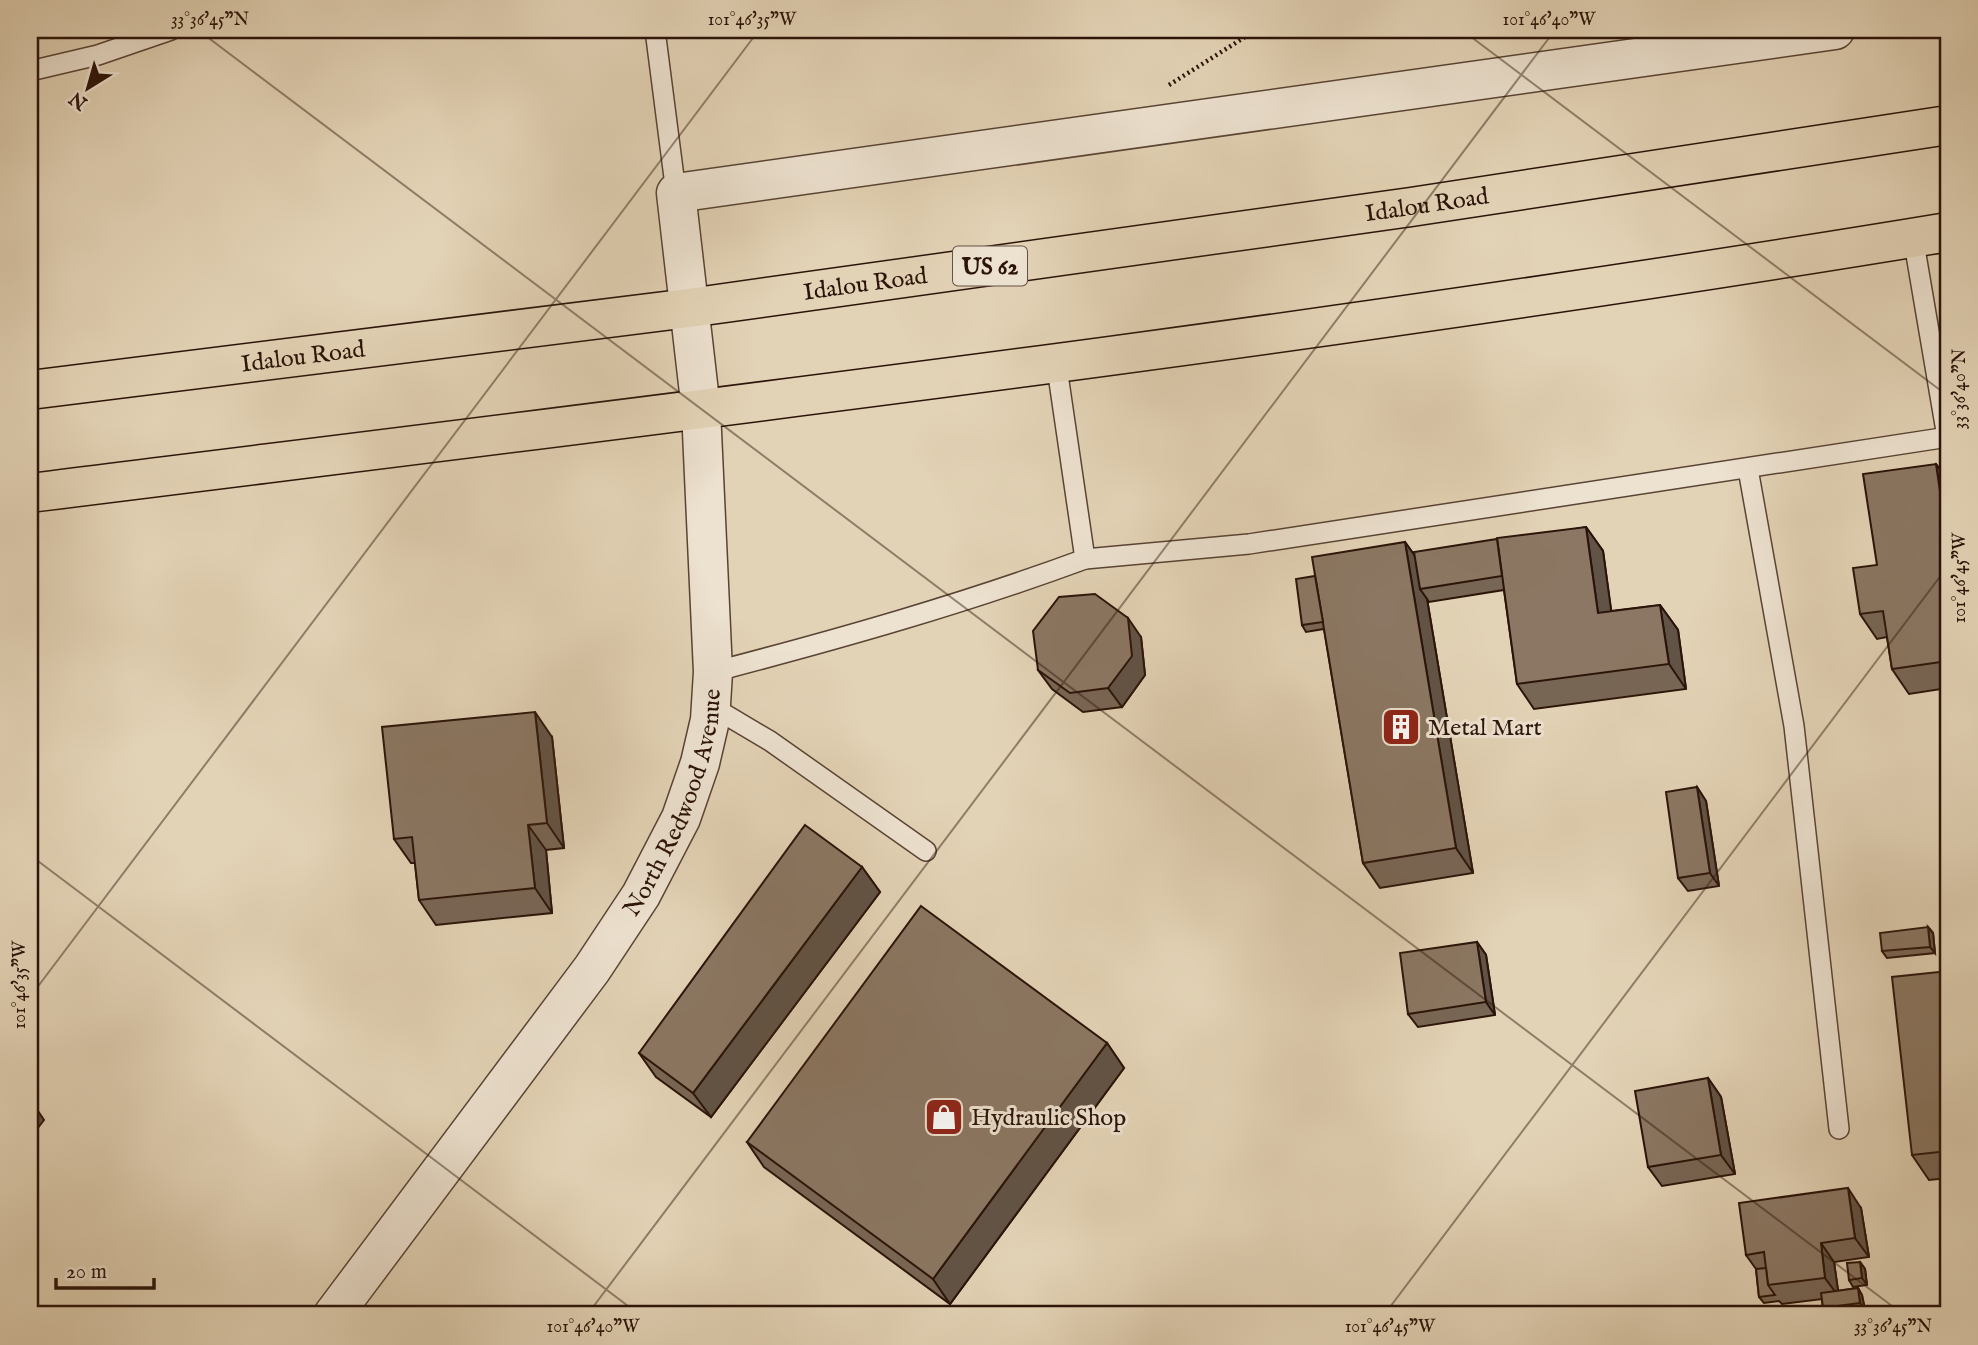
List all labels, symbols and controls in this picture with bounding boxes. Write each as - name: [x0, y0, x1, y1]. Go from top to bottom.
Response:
- text: 33°36'45"N: [171, 9, 250, 32]
- text: 101°46'35"W: [708, 9, 797, 32]
- text: 101°46'40"W: [1503, 9, 1596, 32]
- north arrow: [52, 52, 122, 122]
- text: N: [65, 85, 94, 115]
- street label: Idalou Road: [1363, 181, 1491, 230]
- road number: US 62: [953, 246, 1027, 286]
- street label: Idalou Road: [802, 261, 929, 309]
- street label: Idalou Road: [239, 334, 367, 381]
- text: 33°36'40"N: [1949, 348, 1972, 429]
- text: 101°46'45"W: [1949, 532, 1972, 623]
- street label: North Redwood Avenue: [617, 688, 729, 923]
- building icon: Metal Mart: [1380, 706, 1422, 748]
- place label: Metal Mart: [1428, 713, 1542, 744]
- text: 101°46'35"W: [9, 940, 32, 1029]
- shop icon: Hydraulic Shop: [923, 1096, 965, 1138]
- place label: Hydraulic Shop: [971, 1103, 1126, 1134]
- scale bar: [56, 1247, 154, 1291]
- text: 20 m: [66, 1259, 107, 1286]
- text: 101°46'40"W: [547, 1316, 640, 1339]
- text: 101°46'45"W: [1345, 1316, 1436, 1339]
- text: 33°36'45"N: [1854, 1316, 1933, 1339]

